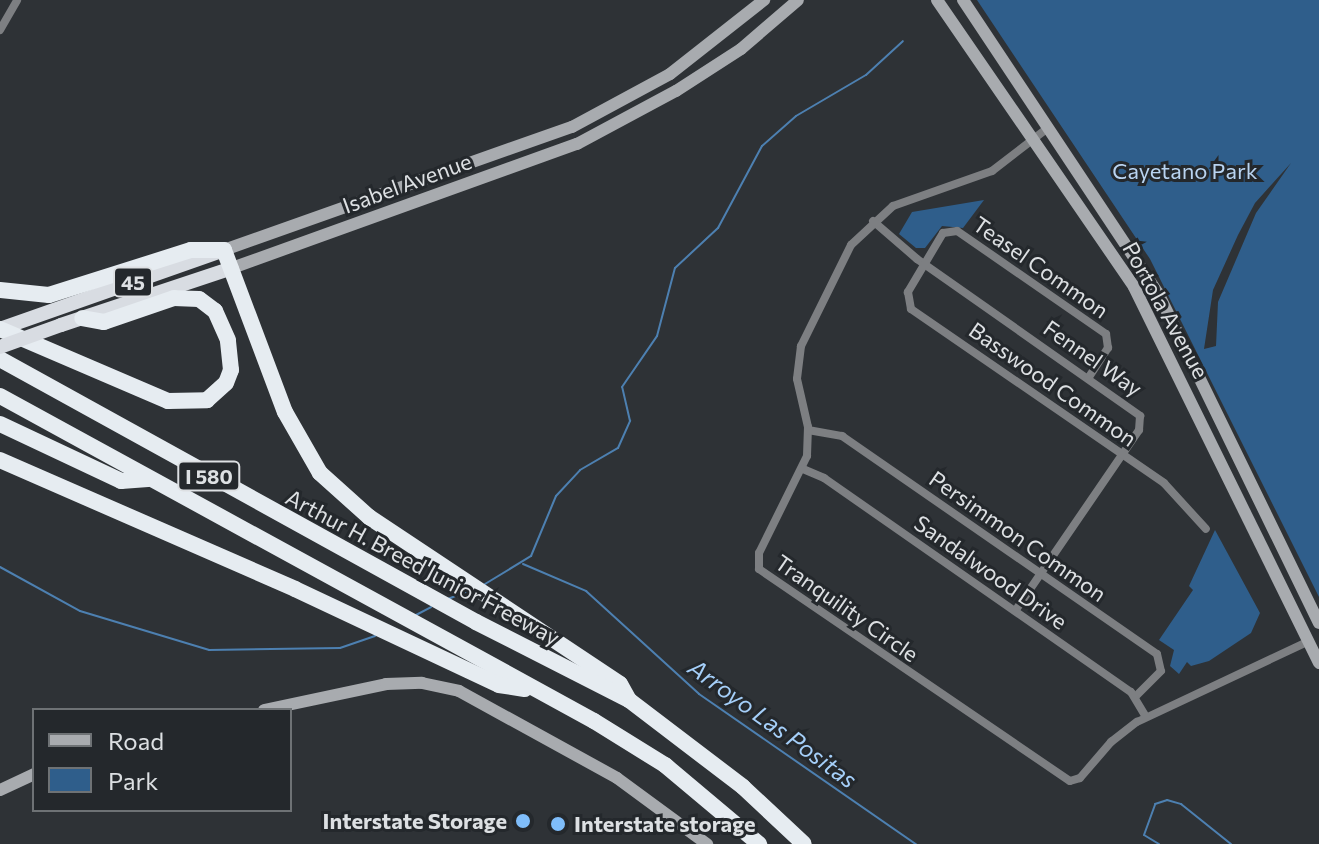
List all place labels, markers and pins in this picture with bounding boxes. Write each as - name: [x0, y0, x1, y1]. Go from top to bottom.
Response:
- place label: Interstate Storage: [323, 808, 507, 834]
- place label: Interstate storage: [574, 811, 756, 837]
- marker: Interstate Storage: [514, 812, 532, 830]
- marker: Interstate storage: [549, 815, 567, 833]

